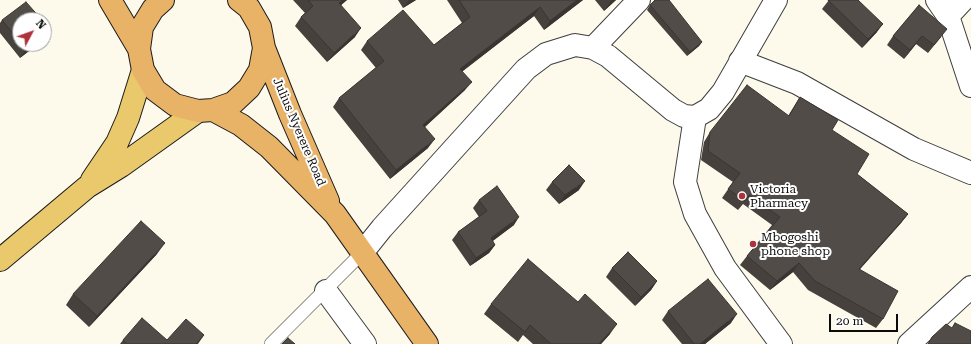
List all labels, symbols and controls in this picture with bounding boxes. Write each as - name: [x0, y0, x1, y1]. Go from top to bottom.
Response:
- north arrow: [12, 12, 52, 52]
- text: N: [33, 17, 48, 32]
- street label: Julius Nyerere Road: [270, 76, 328, 188]
- place label: Victoria Pharmacy: [750, 182, 808, 210]
- marker: Victoria Pharmacy: [737, 191, 747, 201]
- place label: Mbogoshi phone shop: [761, 230, 830, 258]
- marker: Mbogoshi phone shop: [748, 239, 758, 249]
- scale bar: [831, 306, 900, 332]
- text: 20 m: [836, 314, 863, 328]

